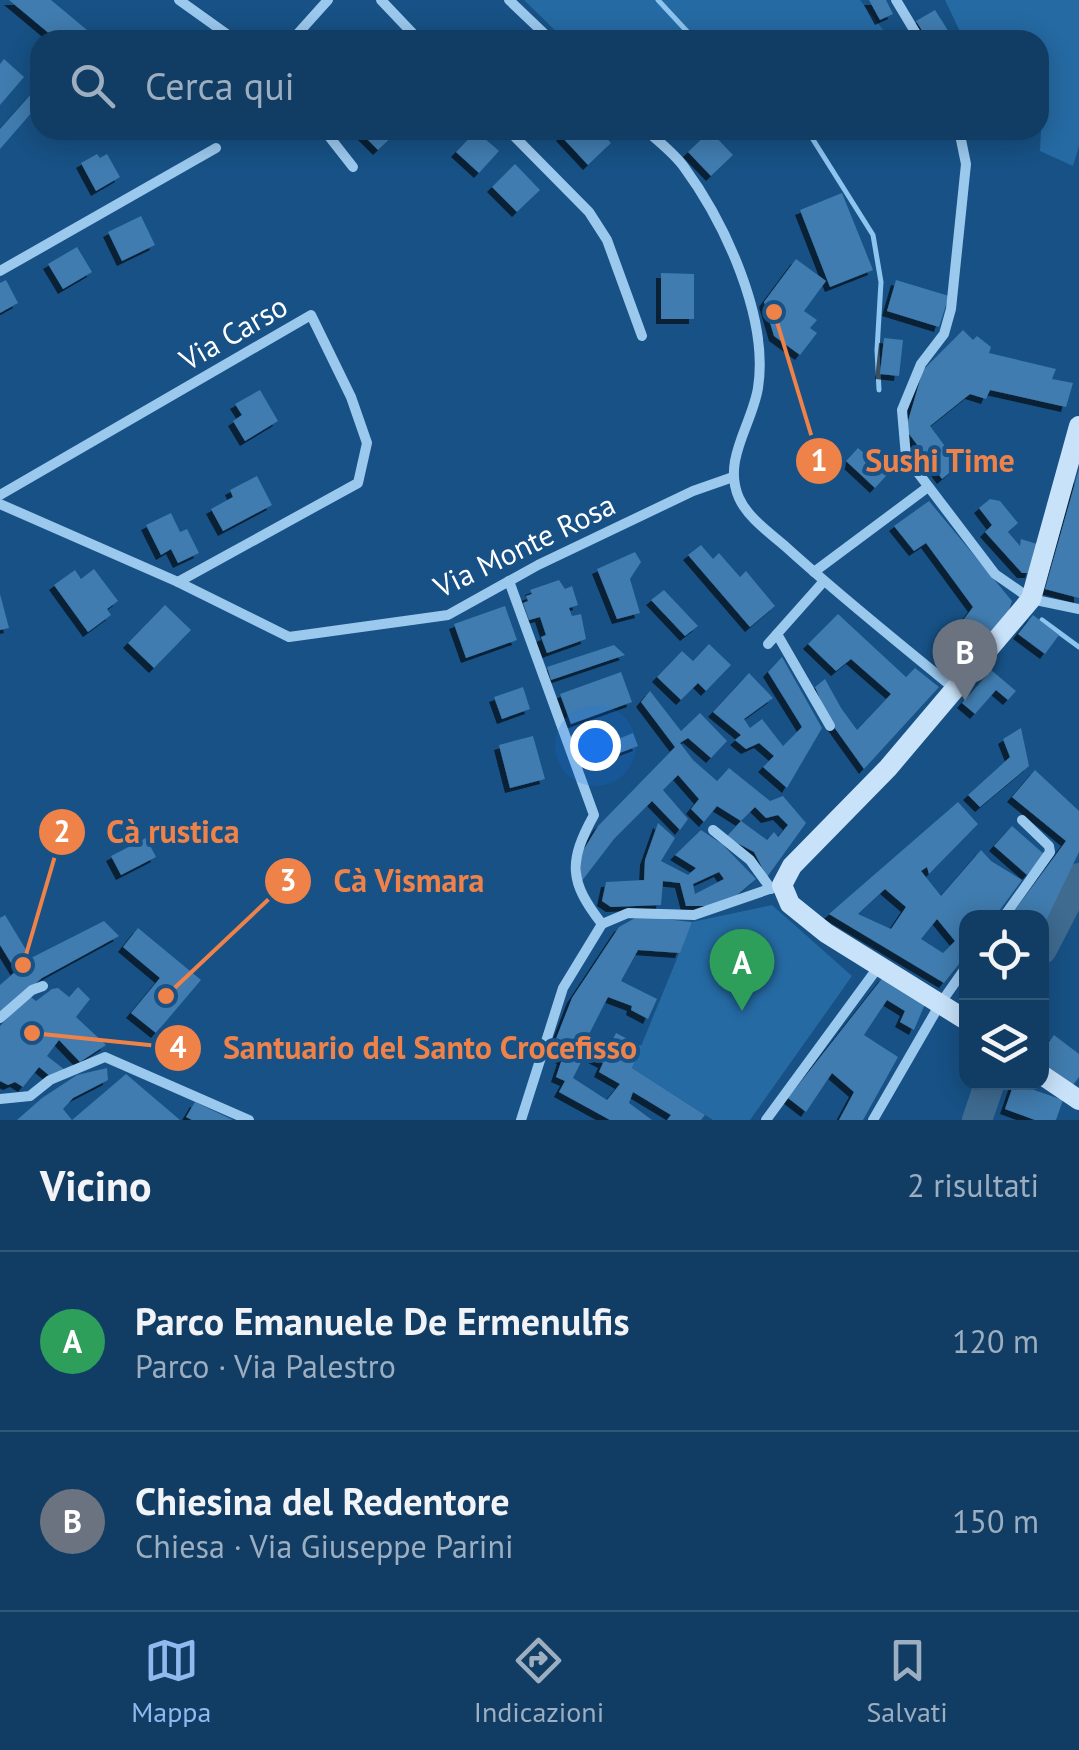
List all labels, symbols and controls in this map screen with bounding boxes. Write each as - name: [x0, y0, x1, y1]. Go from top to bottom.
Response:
- search box: [30, 30, 1049, 140]
- icon: search: [65, 58, 120, 113]
- text: Cerca qui: [145, 61, 295, 110]
- street label: Via Carso: [171, 286, 294, 379]
- callout: Sushi Time: [794, 430, 1035, 492]
- text: Sushi Time: [865, 439, 1015, 481]
- text: 1: [810, 440, 828, 479]
- street label: Via Monte Rosa: [426, 484, 621, 606]
- pin: B: [932, 618, 998, 701]
- your location: [570, 720, 621, 771]
- callout: Cà rustica: [37, 801, 260, 863]
- text: Cà rustica: [106, 810, 240, 852]
- text: 2: [53, 811, 71, 850]
- callout: Cà Vismara: [263, 850, 505, 912]
- text: Cà Vismara: [333, 859, 485, 901]
- text: 3: [279, 860, 297, 899]
- map controls: [959, 910, 1049, 1090]
- button: locate: [959, 910, 1049, 1000]
- pin: A: [710, 928, 774, 1011]
- button: layers: [959, 1000, 1049, 1090]
- callout: Santuario del Santo Crocefisso: [153, 1017, 657, 1079]
- text: Santuario del Santo Crocefisso: [223, 1026, 637, 1068]
- text: 4: [169, 1027, 187, 1066]
- text: Vicino: [40, 1158, 152, 1213]
- text: 2 risultati: [907, 1164, 1039, 1206]
- text: Parco Emanuele De Ermenulfis: [135, 1296, 629, 1345]
- text: A: [63, 1320, 82, 1362]
- text: 120 m: [952, 1320, 1039, 1362]
- text: Parco · Via Palestro: [135, 1345, 396, 1387]
- text: Chiesina del Redentore: [135, 1476, 509, 1525]
- text: B: [63, 1500, 82, 1542]
- text: 150 m: [952, 1500, 1039, 1542]
- text: Chiesa · Via Giuseppe Parini: [135, 1525, 514, 1567]
- tab: Mappa: [131, 1633, 211, 1730]
- tab: Indicazioni: [474, 1633, 604, 1730]
- tab: Salvati: [867, 1633, 948, 1730]

